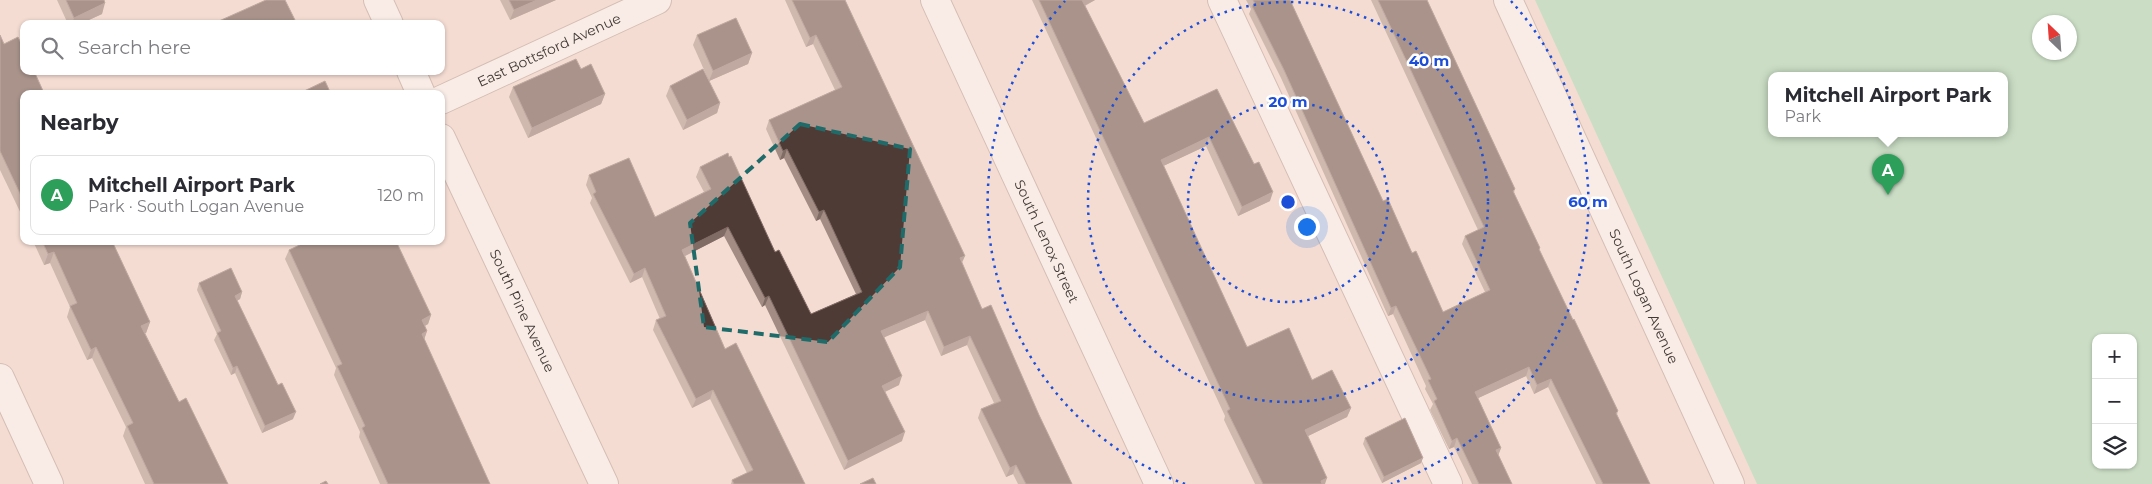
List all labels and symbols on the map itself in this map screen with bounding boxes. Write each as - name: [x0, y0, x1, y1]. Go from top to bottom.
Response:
- street label: East Bottsford Avenue: [474, 9, 624, 91]
- north arrow: [2032, 15, 2077, 60]
- text: 40 m: [1409, 51, 1449, 70]
- text: 20 m: [1268, 92, 1308, 111]
- pin: A: [1872, 154, 1904, 195]
- street label: South Lenox Street: [1010, 177, 1083, 306]
- text: 60 m: [1568, 192, 1608, 211]
- centre of rings: [1279, 193, 1297, 211]
- your location: [1294, 214, 1320, 240]
- street label: South Logan Avenue: [1605, 226, 1683, 367]
- street label: South Pine Avenue: [486, 246, 559, 375]

